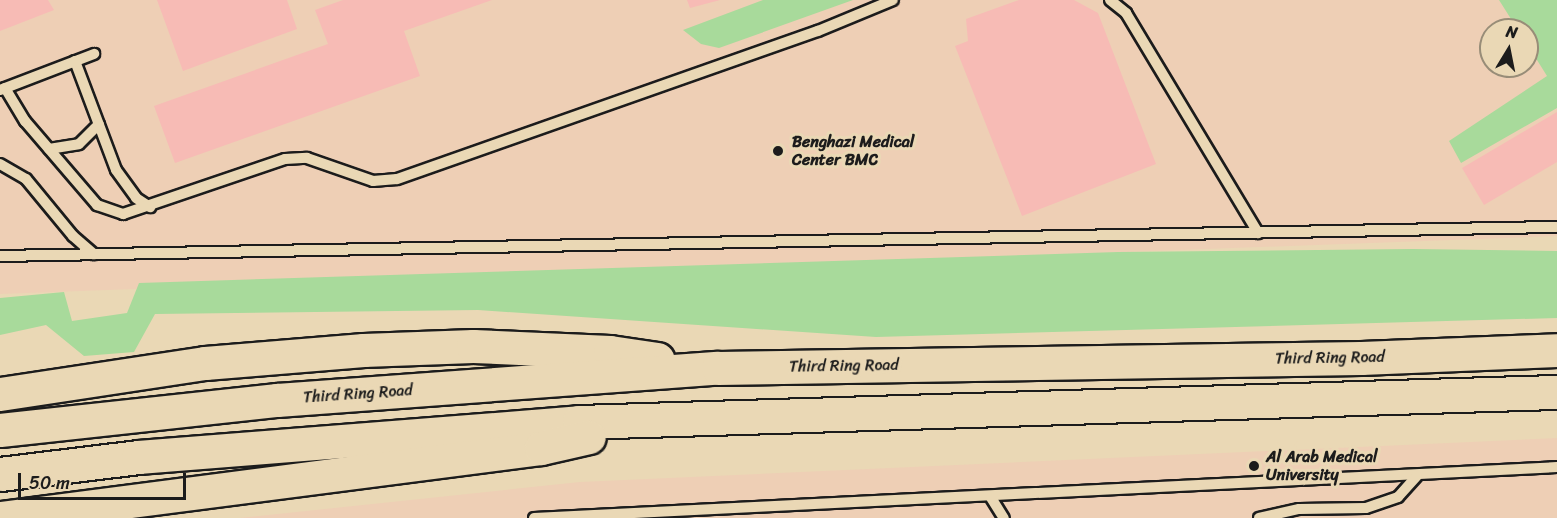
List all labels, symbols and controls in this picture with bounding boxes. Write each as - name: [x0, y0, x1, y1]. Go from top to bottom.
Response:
- text: N: [1504, 17, 1520, 47]
- north arrow: [1479, 18, 1539, 78]
- place label: Benghazi Medical Center BMC: [792, 132, 914, 170]
- marker: Benghazi Medical Center BMC: [769, 142, 787, 160]
- street label: Third Ring Road: [1275, 347, 1385, 369]
- street label: Third Ring Road: [789, 355, 899, 377]
- street label: Third Ring Road: [302, 381, 414, 407]
- place label: Al Arab Medical University: [1266, 447, 1378, 485]
- marker: Al Arab Medical University: [1247, 459, 1261, 473]
- scale bar: [21, 461, 189, 499]
- text: 50 m: [29, 467, 70, 499]

